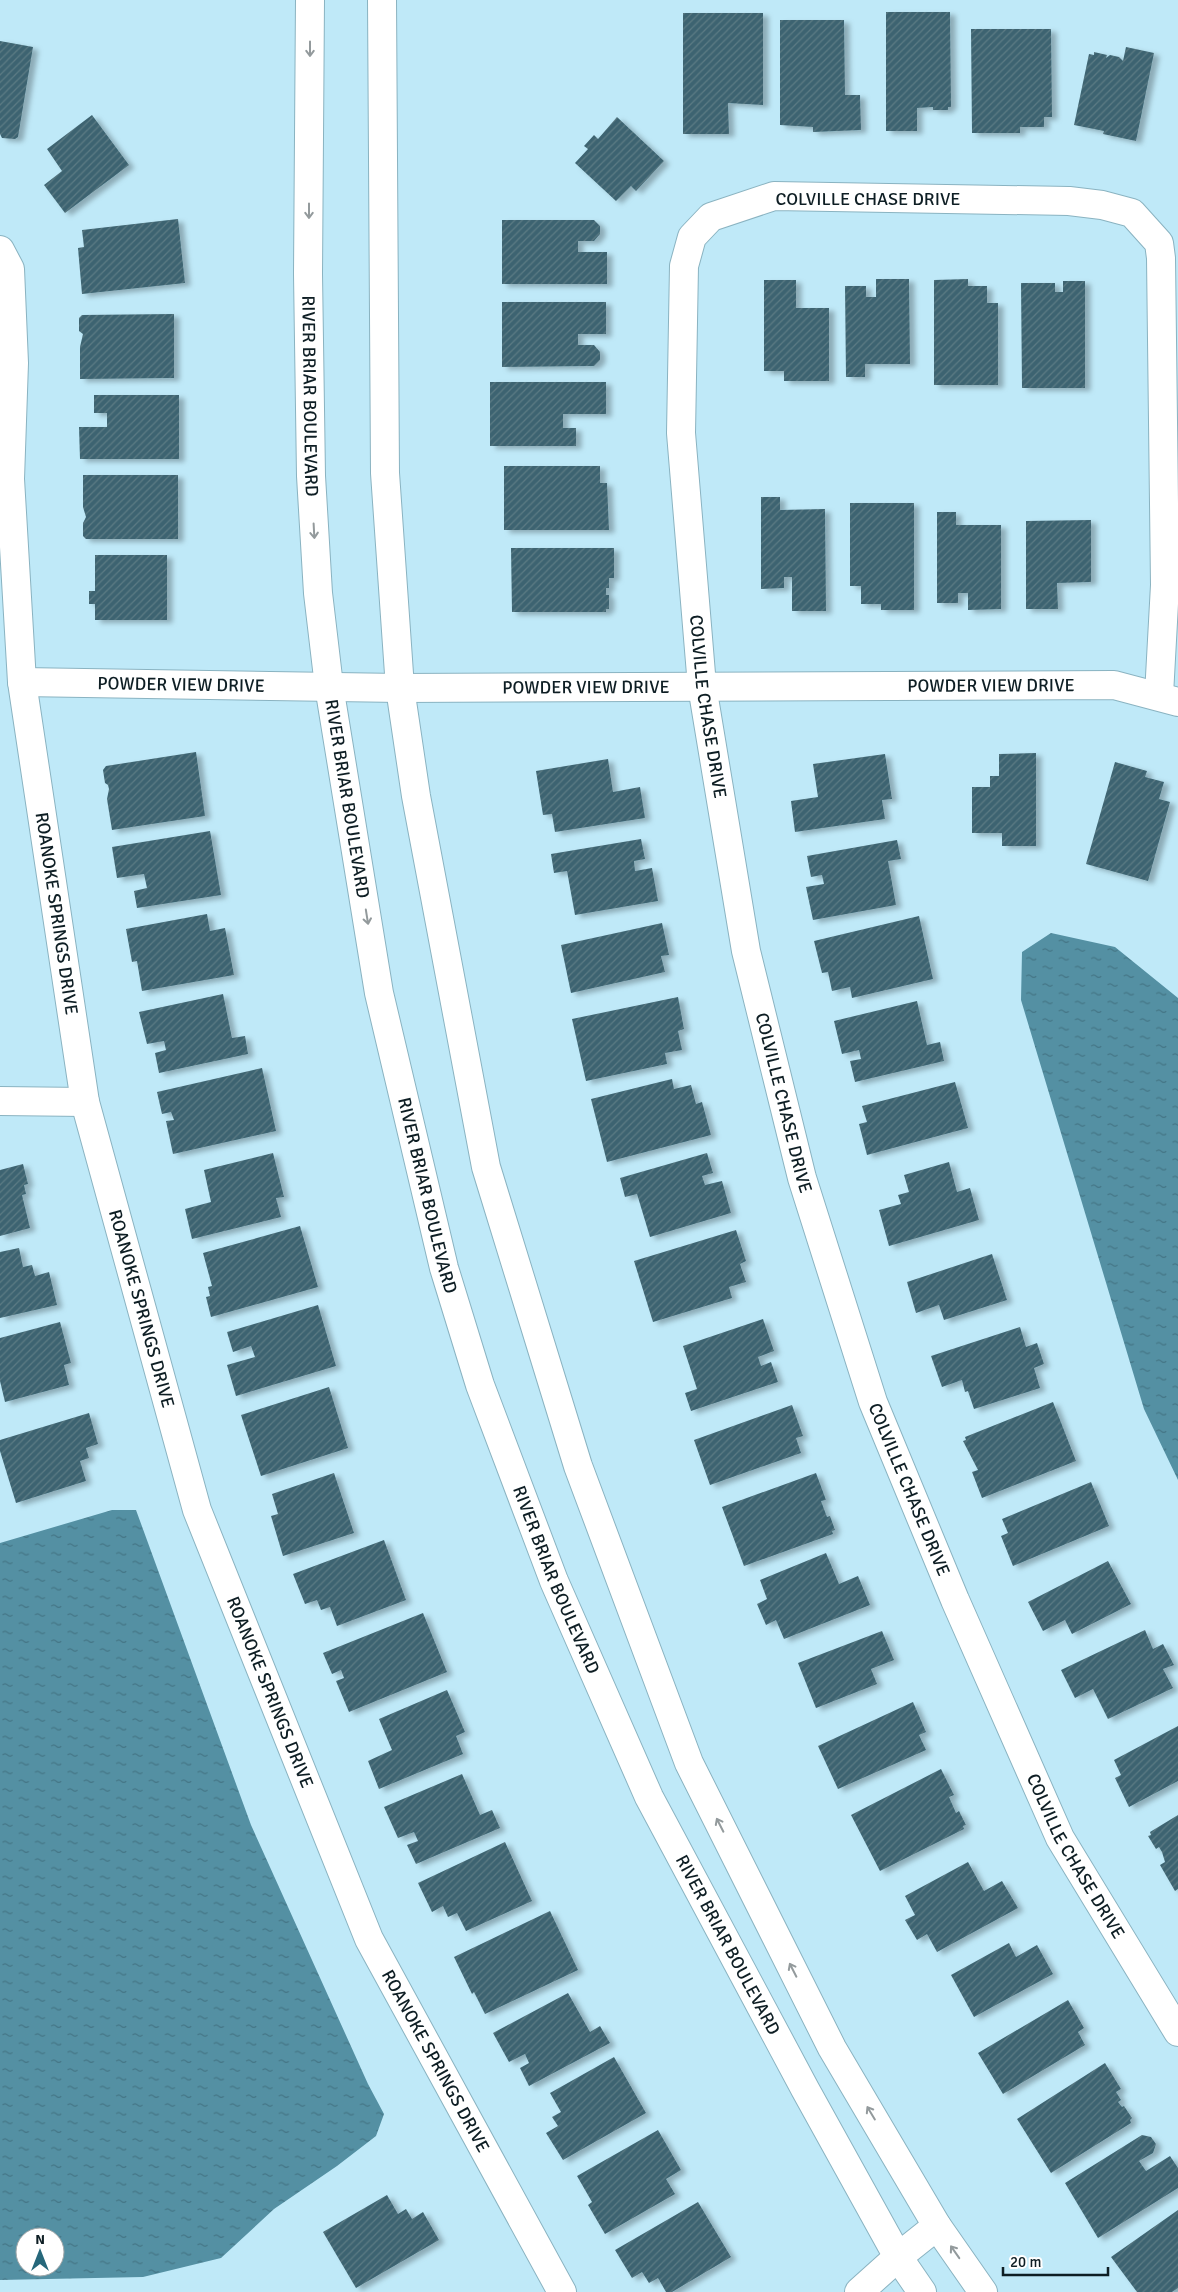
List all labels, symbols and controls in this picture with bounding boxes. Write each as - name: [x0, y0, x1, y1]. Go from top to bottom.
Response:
- one-way arrow: [305, 40, 315, 56]
- street label: COLVILLE CHASE DRIVE: [776, 188, 960, 210]
- one-way arrow: [304, 202, 314, 219]
- street label: RIVER BRIAR BOULEVARD: [297, 295, 323, 497]
- one-way arrow: [310, 523, 319, 539]
- street label: COLVILLE CHASE DRIVE: [685, 614, 731, 800]
- street label: POWDER VIEW DRIVE: [97, 672, 265, 697]
- street label: POWDER VIEW DRIVE: [907, 674, 1075, 697]
- street label: POWDER VIEW DRIVE: [502, 676, 670, 699]
- street label: RIVER BRIAR BOULEVARD: [320, 698, 374, 900]
- street label: ROANOKE SPRINGS DRIVE: [31, 811, 83, 1016]
- one-way arrow: [363, 909, 373, 925]
- street label: COLVILLE CHASE DRIVE: [751, 1010, 817, 1196]
- street label: RIVER BRIAR BOULEVARD: [393, 1095, 462, 1296]
- street label: ROANOKE SPRINGS DRIVE: [104, 1207, 179, 1410]
- street label: COLVILLE CHASE DRIVE: [864, 1400, 955, 1579]
- street label: RIVER BRIAR BOULEVARD: [508, 1483, 604, 1677]
- street label: ROANOKE SPRINGS DRIVE: [222, 1593, 318, 1791]
- street label: COLVILLE CHASE DRIVE: [1022, 1770, 1130, 1943]
- one-way arrow: [715, 1818, 725, 1833]
- street label: RIVER BRIAR BOULEVARD: [671, 1851, 785, 2039]
- one-way arrow: [788, 1963, 798, 1978]
- street label: ROANOKE SPRINGS DRIVE: [377, 1966, 494, 2156]
- one-way arrow: [865, 2107, 875, 2121]
- north arrow: [15, 2227, 65, 2277]
- text: N: [35, 2231, 45, 2248]
- scale bar: [1003, 2244, 1108, 2276]
- one-way arrow: [950, 2245, 960, 2259]
- text: 20 m: [1010, 2253, 1041, 2271]

